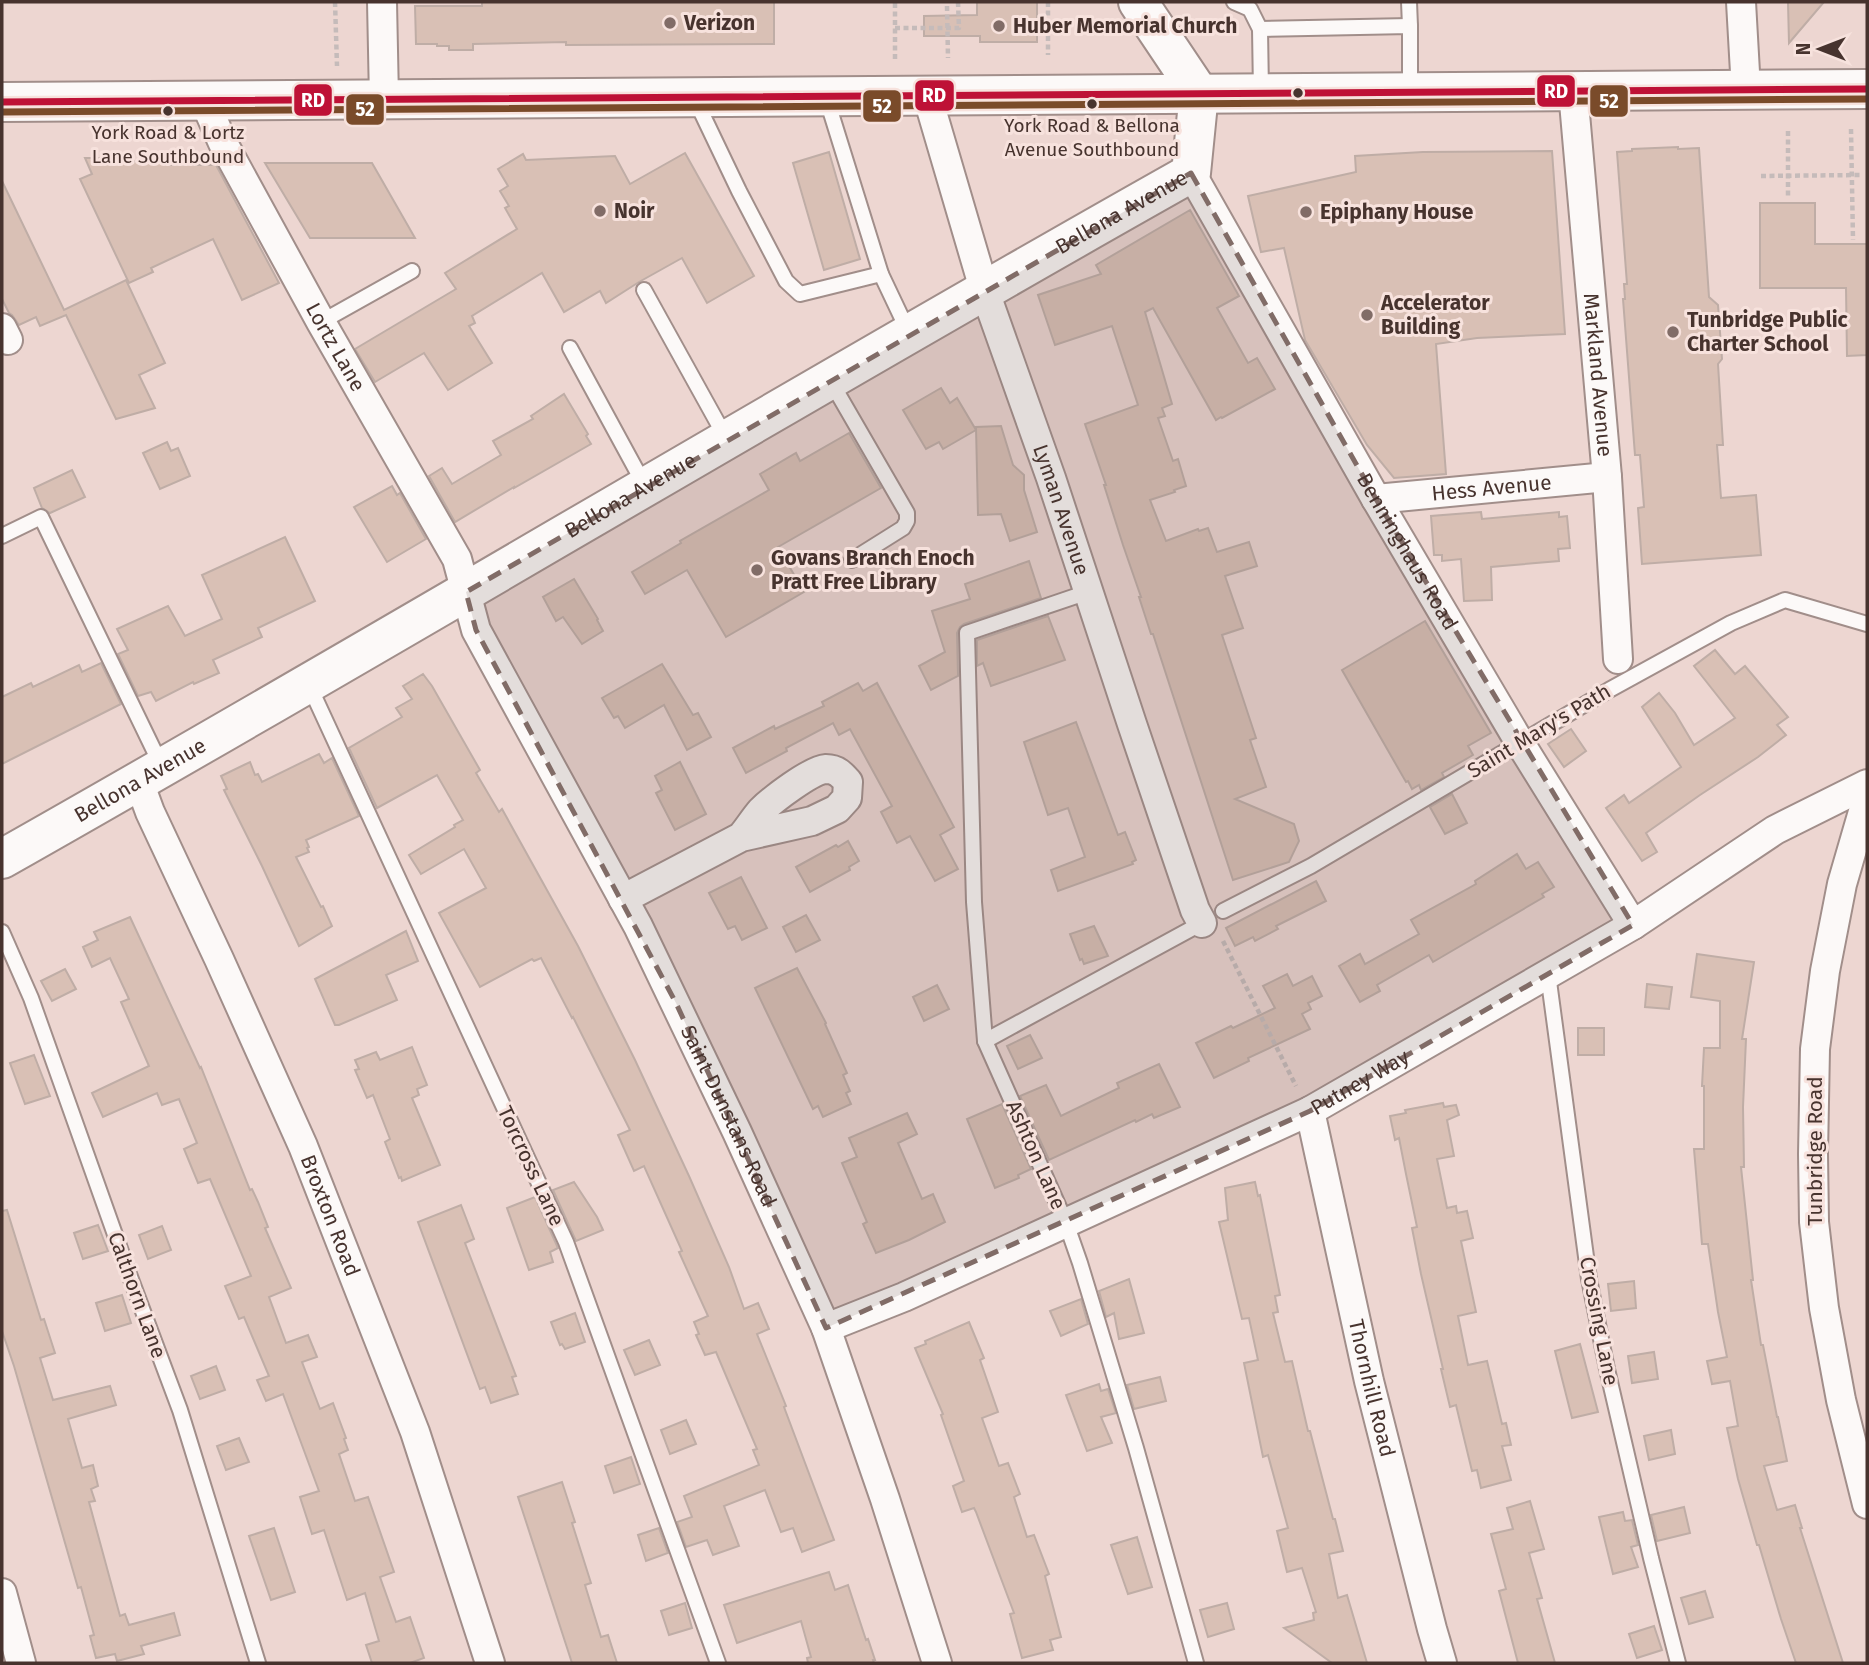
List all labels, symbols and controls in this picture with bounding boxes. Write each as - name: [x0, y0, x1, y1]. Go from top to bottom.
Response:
- place label: Verizon: [683, 10, 755, 36]
- place label: Huber Memorial Church: [1013, 13, 1237, 39]
- north arrow: [1785, 14, 1855, 84]
- marker: Verizon: [662, 15, 678, 31]
- marker: Huber Memorial Church: [991, 18, 1007, 34]
- text: N: [1792, 43, 1815, 55]
- line badge: RD: [1536, 74, 1576, 108]
- line badge: RD: [914, 79, 955, 112]
- text: RD: [1544, 80, 1568, 103]
- line badge: RD: [293, 83, 333, 117]
- text: RD: [922, 84, 946, 107]
- line badge: 52: [1589, 84, 1629, 118]
- unlabelled marker: [1291, 86, 1305, 100]
- text: RD: [301, 89, 325, 112]
- line badge: 52: [862, 89, 902, 123]
- text: 52: [1599, 90, 1619, 113]
- line badge: 52: [345, 93, 385, 126]
- text: 52: [872, 95, 892, 118]
- marker: York Road & Bellona Avenue Southbound: [1085, 97, 1099, 111]
- text: 52: [355, 98, 375, 121]
- marker: York Road & Lortz Lane Southbound: [161, 104, 175, 118]
- place label: York Road & Bellona Avenue Southbound: [1004, 114, 1180, 161]
- place label: York Road & Lortz Lane Southbound: [92, 121, 244, 168]
- street label: Bellona Avenue: [1051, 165, 1192, 260]
- place label: Noir: [614, 198, 655, 224]
- place label: Epiphany House: [1320, 199, 1474, 225]
- marker: Noir: [592, 203, 608, 219]
- marker: Epiphany House: [1298, 204, 1314, 220]
- place label: Accelerator Building: [1380, 290, 1490, 340]
- street label: Markland Avenue: [1578, 292, 1618, 458]
- street label: Lortz Lane: [300, 298, 371, 396]
- marker: Accelerator Building: [1359, 307, 1375, 323]
- place label: Tunbridge Public Charter School: [1687, 307, 1848, 357]
- marker: Tunbridge Public Charter School: [1665, 324, 1681, 340]
- street label: Lyman Avenue: [1027, 441, 1095, 578]
- street label: Bellona Avenue: [560, 447, 701, 544]
- street label: Benninghaus Road: [1351, 468, 1463, 635]
- street label: Hess Avenue: [1430, 469, 1553, 507]
- place label: Govans Branch Enoch Pratt Free Library: [771, 545, 975, 595]
- marker: Govans Branch Enoch Pratt Free Library: [749, 562, 765, 578]
- street label: Saint Mary's Path: [1463, 678, 1615, 784]
- street label: Bellona Avenue: [70, 732, 211, 828]
- street label: Saint Dunstans Road: [675, 1021, 782, 1211]
- street label: Putney Way: [1306, 1043, 1414, 1121]
- street label: Tunbridge Road: [1802, 1076, 1828, 1226]
- street label: Ashton Lane: [1000, 1096, 1072, 1214]
- street label: Torcross Lane: [492, 1102, 570, 1230]
- street label: Broxton Road: [295, 1151, 366, 1280]
- street label: Calthorn Lane: [102, 1228, 172, 1362]
- street label: Crossing Lane: [1574, 1254, 1624, 1388]
- street label: Thornhill Road: [1343, 1317, 1401, 1460]

